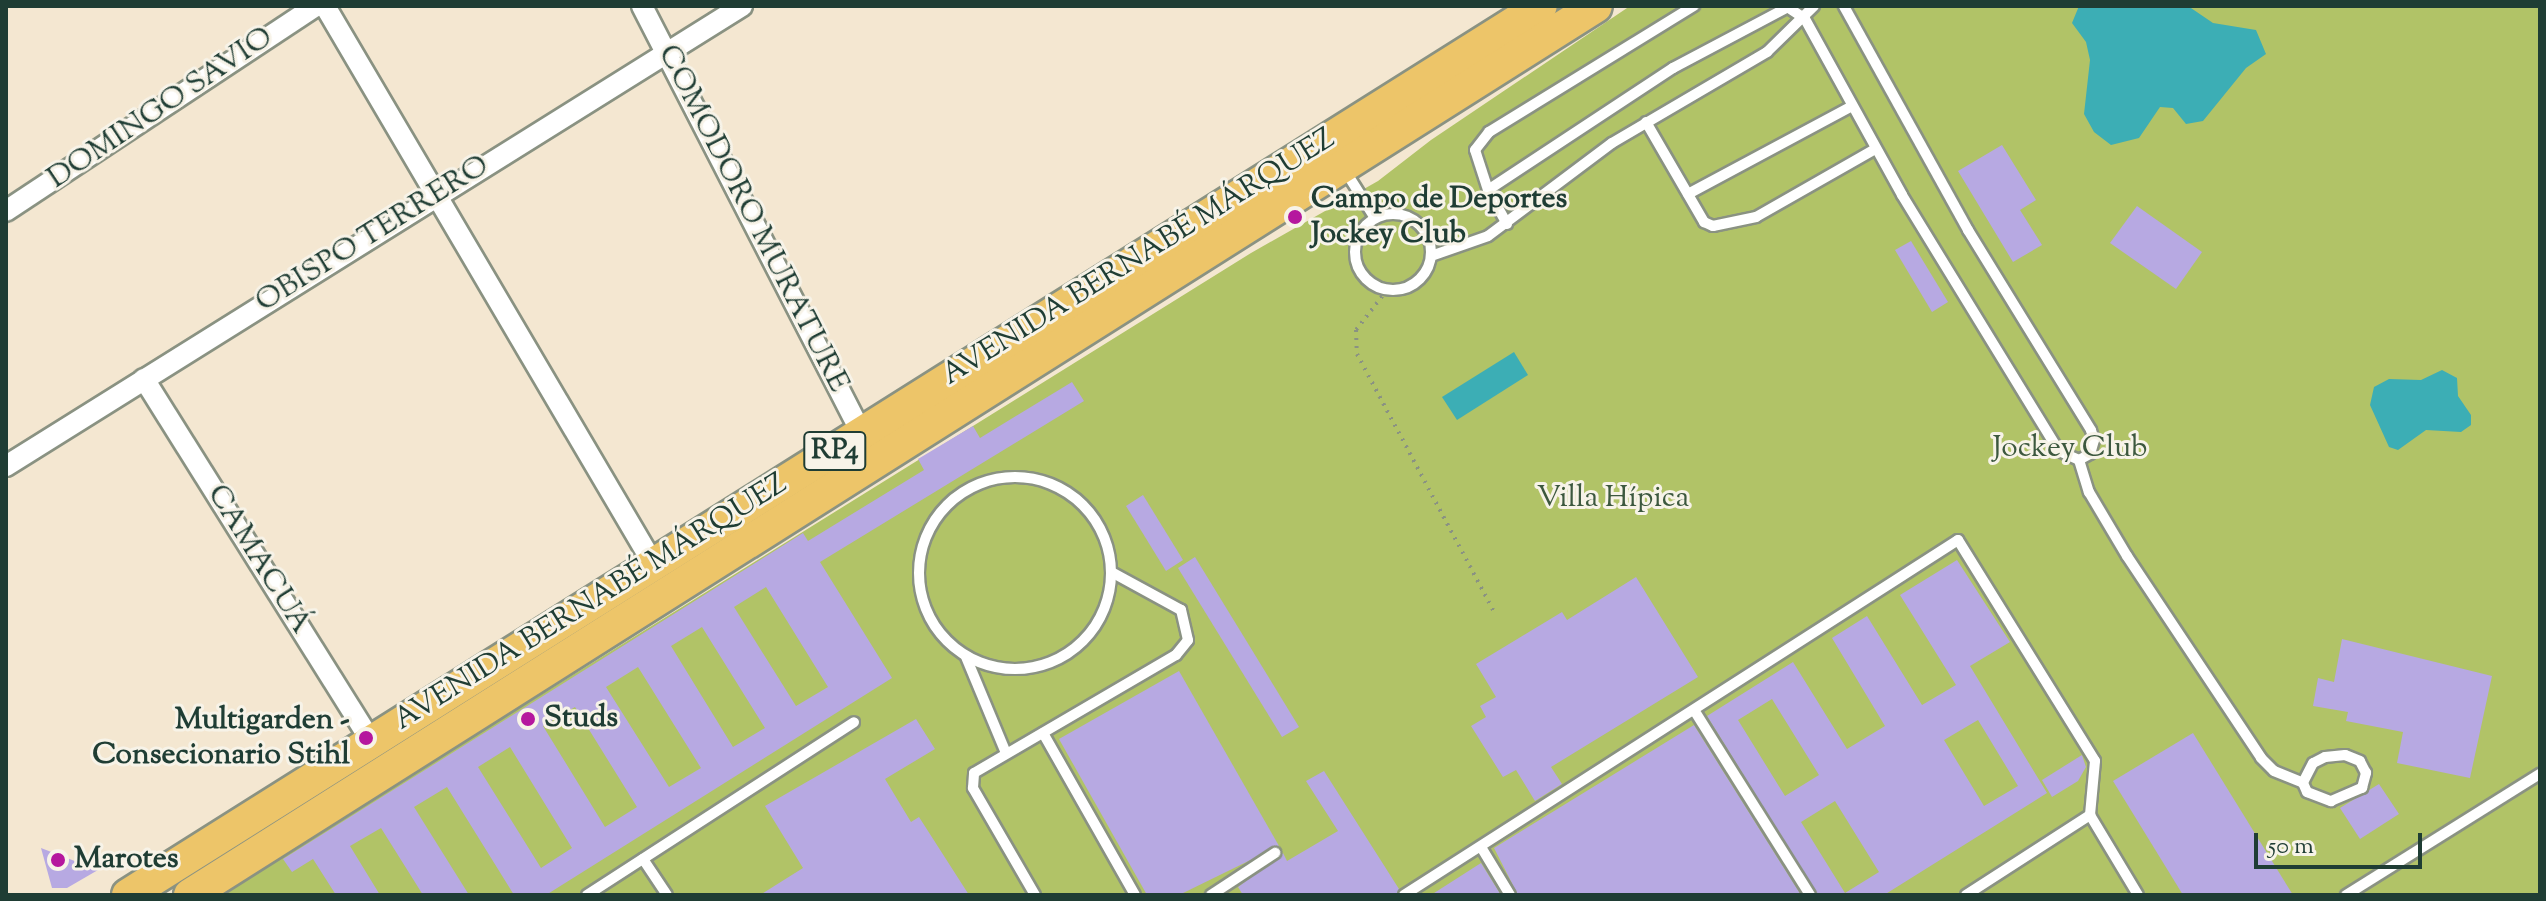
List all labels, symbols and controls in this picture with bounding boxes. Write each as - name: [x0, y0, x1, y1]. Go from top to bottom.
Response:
- street label: DOMINGO SAVIO: [42, 20, 280, 198]
- street label: COMODORO MURATURE: [649, 40, 855, 398]
- street label: AVENIDA BERNABÉ MÁRQUEZ: [936, 122, 1342, 394]
- street label: OBISPO TERRERO: [250, 149, 496, 321]
- place label: Campo de Deportes Jockey Club: [1311, 182, 1567, 252]
- marker: Campo de Deportes Jockey Club: [1286, 208, 1304, 226]
- road number: RP4: [803, 427, 867, 475]
- park label: Jockey Club: [1993, 431, 2147, 467]
- street label: AVENIDA BERNABÉ MÁRQUEZ: [388, 467, 794, 739]
- street label: CAMACUÁ: [198, 479, 318, 641]
- park label: Villa Hípica: [1537, 481, 1689, 517]
- place label: Studs: [544, 701, 618, 737]
- place label: Multigarden - Consecionario Stihl: [92, 703, 350, 774]
- marker: Studs: [519, 710, 537, 728]
- marker: Multigarden - Consecionario Stihl: [357, 729, 375, 747]
- scale bar: [2258, 817, 2426, 867]
- text: 50 m: [2268, 830, 2314, 864]
- place label: Marotes: [74, 842, 179, 878]
- marker: Marotes: [49, 851, 67, 869]

